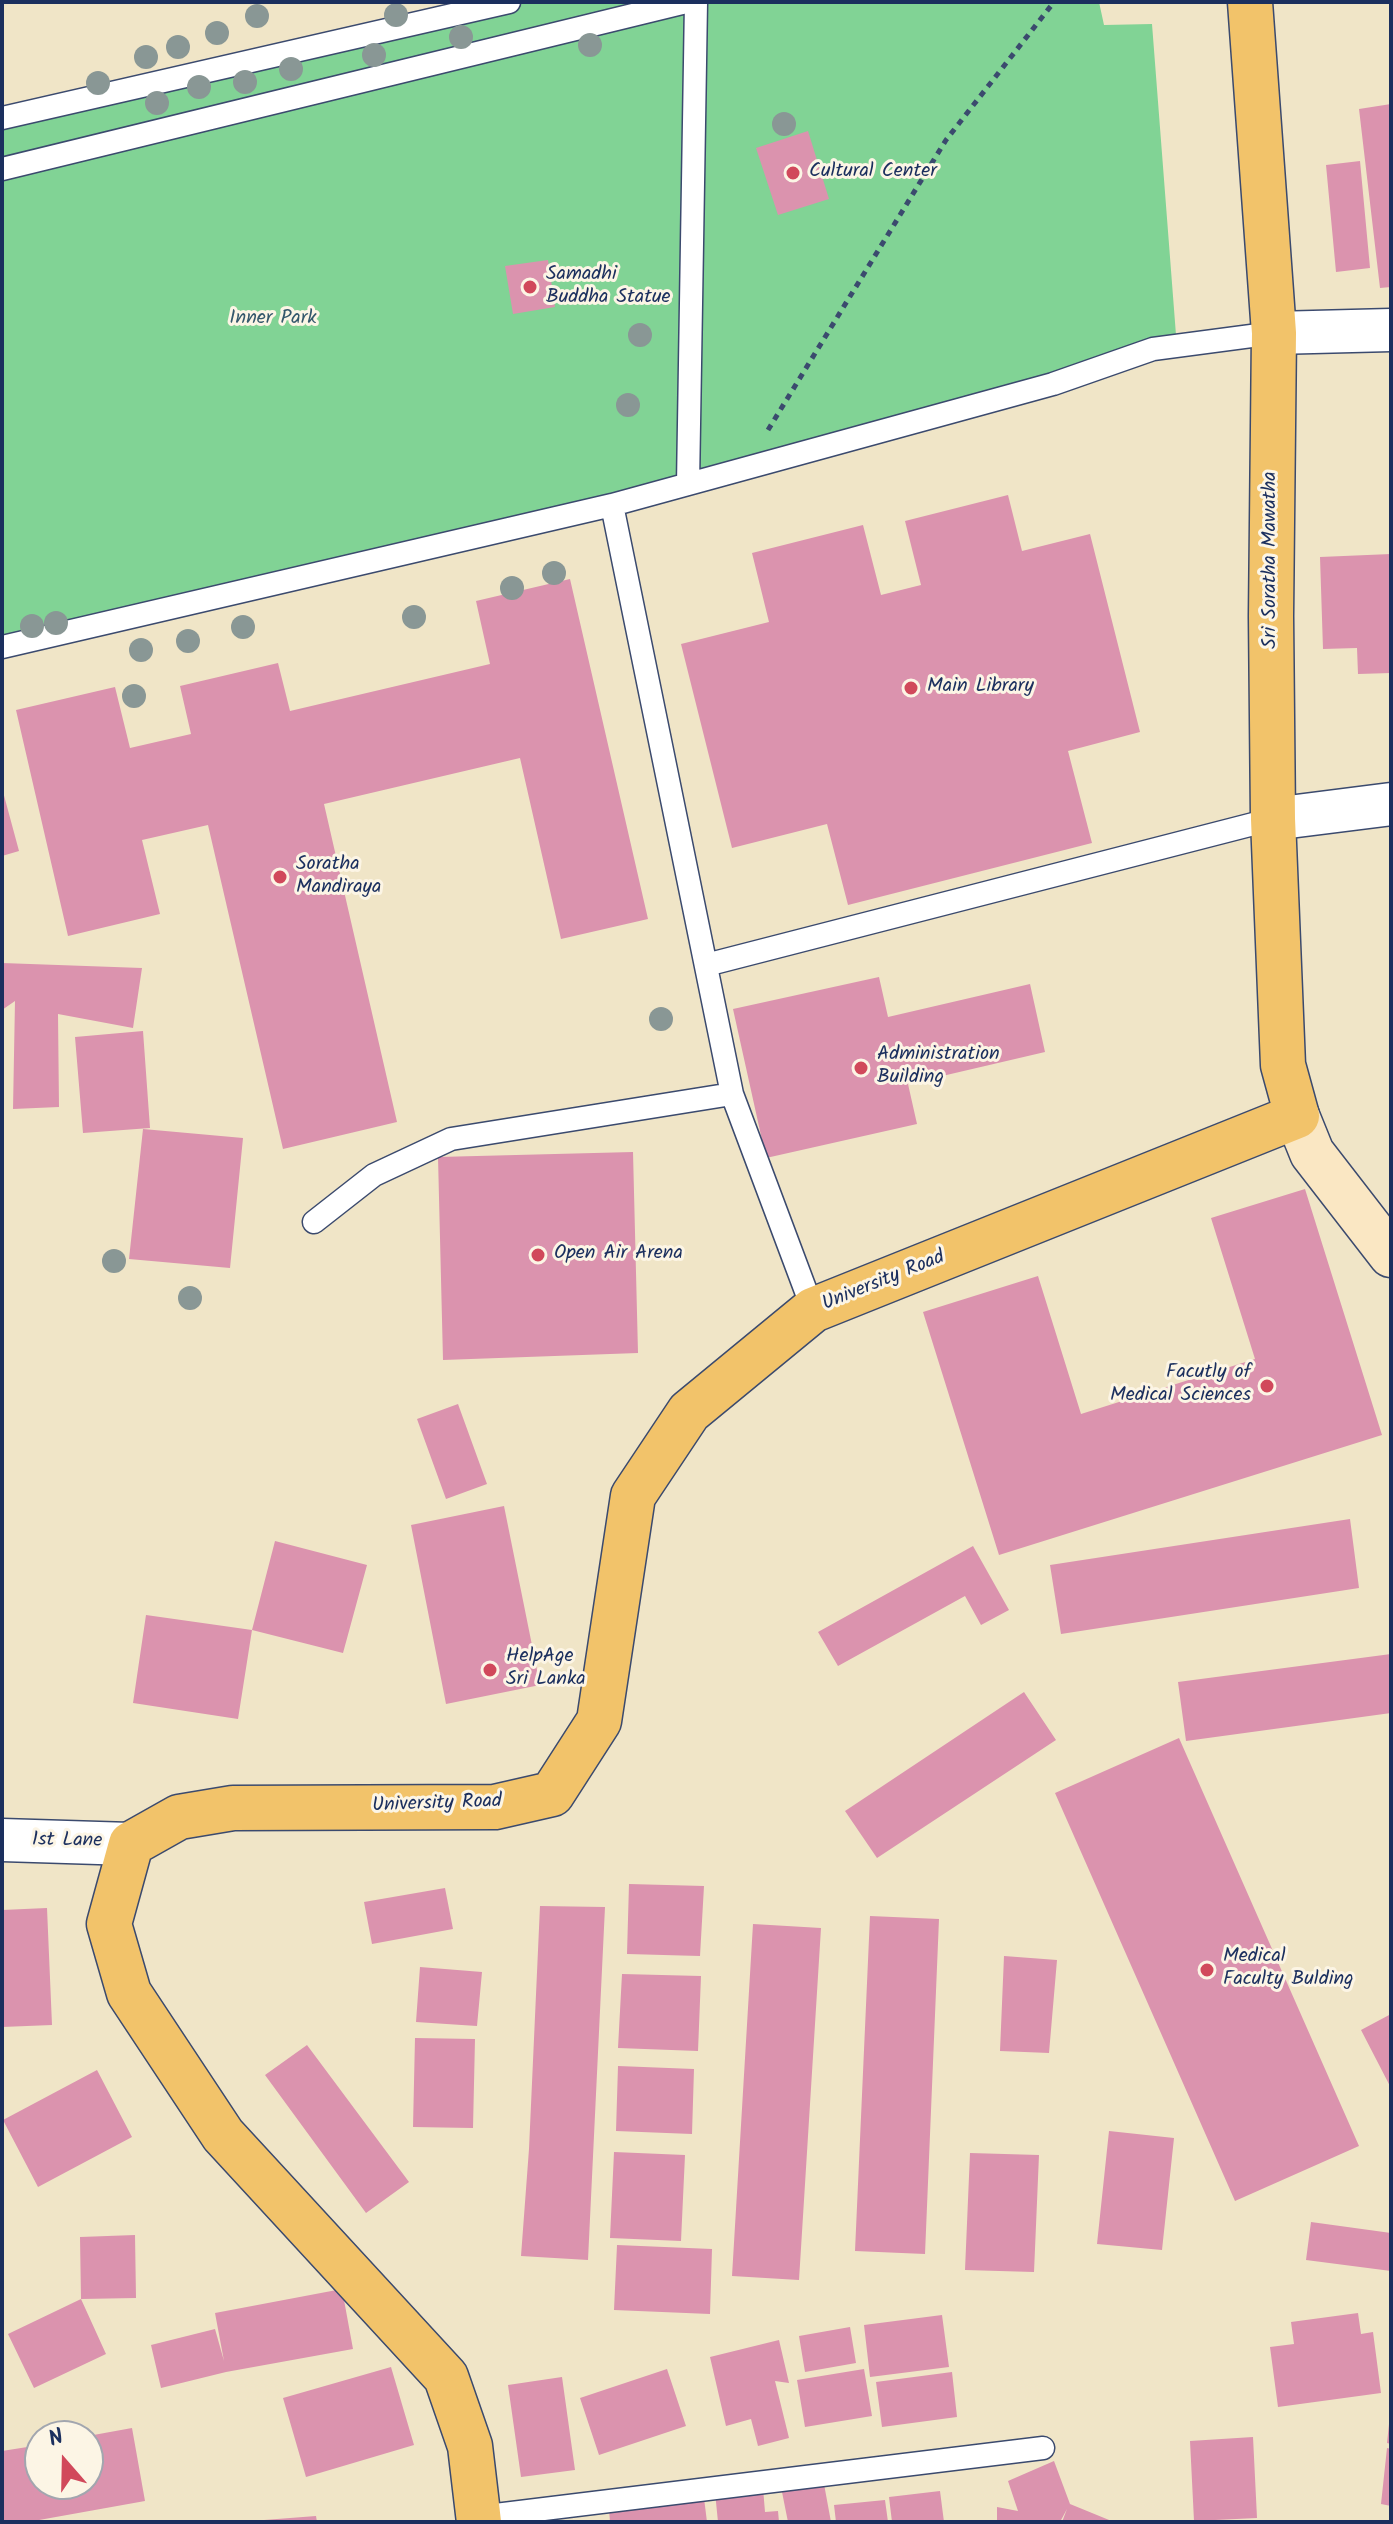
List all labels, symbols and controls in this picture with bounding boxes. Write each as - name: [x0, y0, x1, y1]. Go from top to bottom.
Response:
- place label: Cultural Center: [809, 161, 937, 185]
- marker: Cultural Center: [784, 164, 802, 182]
- place label: Samadhi Buddha Statue: [546, 264, 671, 311]
- marker: Samadhi Buddha Statue: [521, 278, 539, 296]
- park label: Inner Park: [229, 308, 317, 332]
- street label: Sri Soratha Mawatha: [1260, 471, 1284, 649]
- place label: Main Library: [927, 676, 1034, 700]
- marker: Main Library: [902, 679, 920, 697]
- place label: Soratha Mandiraya: [296, 854, 381, 901]
- marker: Soratha Mandiraya: [271, 868, 289, 886]
- place label: Administration Building: [877, 1044, 1000, 1091]
- marker: Administration Building: [852, 1059, 870, 1077]
- place label: Open Air Arena: [554, 1243, 683, 1267]
- marker: Open Air Arena: [529, 1246, 547, 1264]
- street label: University Road: [819, 1247, 949, 1317]
- place label: Facutly of Medical Sciences: [1110, 1362, 1251, 1409]
- marker: Facutly of Medical Sciences: [1258, 1377, 1276, 1395]
- place label: HelpAge Sri Lanka: [506, 1646, 586, 1693]
- marker: HelpAge Sri Lanka: [481, 1661, 499, 1679]
- street label: University Road: [372, 1791, 502, 1819]
- street label: 1st Lane: [32, 1829, 102, 1855]
- place label: Medical Faculty Bulding: [1223, 1946, 1354, 1993]
- marker: Medical Faculty Bulding: [1198, 1961, 1216, 1979]
- north arrow: [24, 2420, 104, 2500]
- text: N: [44, 2420, 69, 2458]

